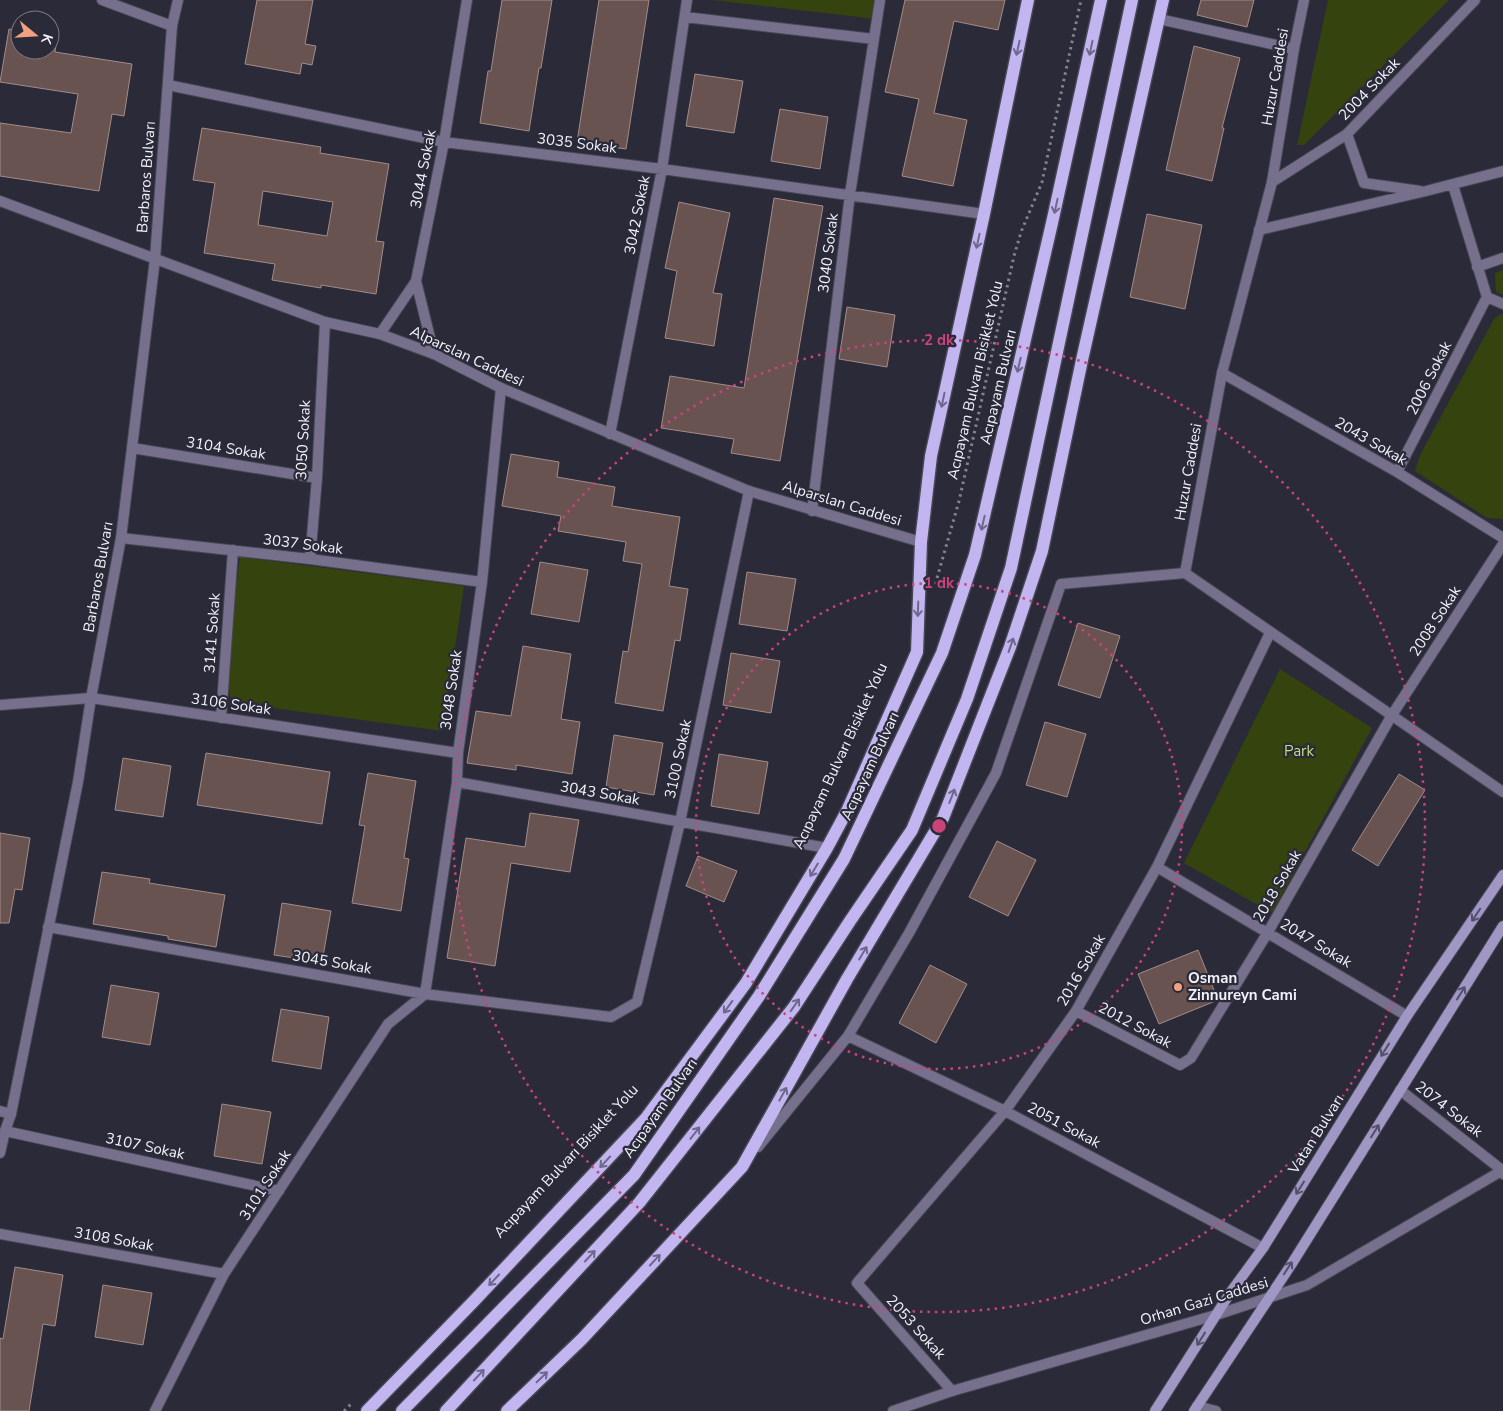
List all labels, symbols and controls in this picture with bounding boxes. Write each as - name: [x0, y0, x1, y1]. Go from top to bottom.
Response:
- north arrow: [10, 10, 60, 60]
- street label: Huzur Caddesi: [1257, 27, 1293, 127]
- text: K: [36, 32, 57, 47]
- one-way arrow: [1013, 39, 1022, 55]
- one-way arrow: [1086, 39, 1095, 55]
- street label: 2004 Sokak: [1334, 53, 1404, 125]
- street label: Barbaros Bulvarı: [132, 120, 160, 234]
- street label: 3044 Sokak: [406, 127, 441, 210]
- street label: 3035 Sokak: [536, 128, 619, 158]
- street label: 3042 Sokak: [620, 173, 655, 256]
- one-way arrow: [1051, 198, 1060, 214]
- street label: 3040 Sokak: [813, 211, 843, 294]
- one-way arrow: [973, 233, 982, 249]
- street label: Acıpayam Bulvarı Bisiklet Yolu: [943, 279, 1007, 481]
- street label: Alparslan Caddesi: [407, 321, 527, 391]
- street label: Acıpayam Bulvarı: [976, 328, 1020, 446]
- text: 2 dk: [924, 330, 955, 350]
- street label: 2006 Sokak: [1402, 337, 1456, 418]
- one-way arrow: [1014, 356, 1023, 372]
- one-way arrow: [938, 391, 947, 407]
- street label: 3050 Sokak: [291, 399, 315, 481]
- street label: 2043 Sokak: [1331, 412, 1411, 470]
- street label: Huzur Caddesi: [1170, 422, 1206, 522]
- street label: 3104 Sokak: [185, 432, 268, 464]
- street label: Alparslan Caddesi: [780, 475, 904, 531]
- one-way arrow: [978, 515, 987, 531]
- street label: Barbaros Bulvarı: [78, 520, 118, 634]
- street label: 3037 Sokak: [262, 529, 345, 559]
- text: 1 dk: [924, 573, 955, 593]
- street label: 2008 Sokak: [1405, 581, 1466, 660]
- street label: 3141 Sokak: [199, 592, 225, 674]
- one-way arrow: [914, 600, 923, 616]
- one-way arrow: [1007, 638, 1016, 653]
- street label: 3048 Sokak: [436, 648, 467, 731]
- street label: Acıpayam Bulvarı Bisiklet Yolu: [789, 660, 891, 852]
- street label: 3106 Sokak: [190, 689, 273, 720]
- street label: Acıpayam Bulvarı: [837, 709, 903, 823]
- street label: 3100 Sokak: [660, 717, 696, 800]
- park label: Park: [1284, 741, 1314, 761]
- street label: 3043 Sokak: [559, 776, 642, 810]
- one-way arrow: [948, 789, 957, 804]
- centre of rings: [930, 817, 948, 835]
- street label: 2018 Sokak: [1248, 846, 1306, 926]
- one-way arrow: [809, 862, 819, 876]
- one-way arrow: [1470, 908, 1481, 922]
- street label: 2047 Sokak: [1276, 914, 1356, 973]
- street label: 2016 Sokak: [1052, 930, 1110, 1010]
- street label: 3045 Sokak: [291, 945, 374, 979]
- one-way arrow: [859, 946, 869, 960]
- place label: Osman Zinnureyn Cami: [1188, 968, 1297, 1005]
- marker: Osman Zinnureyn Cami: [1172, 981, 1184, 993]
- one-way arrow: [1456, 986, 1466, 1000]
- street label: 2012 Sokak: [1095, 997, 1176, 1053]
- one-way arrow: [790, 998, 800, 1012]
- one-way arrow: [722, 1000, 733, 1013]
- one-way arrow: [1380, 1043, 1390, 1057]
- street label: Acıpayam Bulvarı: [618, 1054, 702, 1162]
- street label: 2074 Sokak: [1411, 1076, 1487, 1142]
- street label: Acıpayam Bulvarı Bisiklet Yolu: [489, 1080, 643, 1242]
- one-way arrow: [778, 1086, 788, 1101]
- street label: Vatan Bulvarı: [1283, 1090, 1348, 1178]
- street label: 2051 Sokak: [1024, 1097, 1105, 1153]
- one-way arrow: [1370, 1124, 1380, 1138]
- one-way arrow: [689, 1126, 700, 1139]
- street label: 3107 Sokak: [104, 1128, 187, 1164]
- street label: 3101 Sokak: [235, 1145, 296, 1224]
- one-way arrow: [599, 1156, 611, 1168]
- one-way arrow: [1295, 1181, 1305, 1195]
- street label: 3108 Sokak: [73, 1222, 156, 1256]
- one-way arrow: [584, 1250, 596, 1263]
- one-way arrow: [649, 1254, 661, 1266]
- one-way arrow: [1283, 1261, 1294, 1275]
- street label: Orhan Gazi Caddesi: [1138, 1272, 1270, 1330]
- one-way arrow: [488, 1274, 500, 1287]
- street label: 2053 Sokak: [882, 1290, 951, 1364]
- one-way arrow: [1196, 1331, 1206, 1345]
- one-way arrow: [473, 1369, 485, 1382]
- one-way arrow: [536, 1371, 549, 1383]

